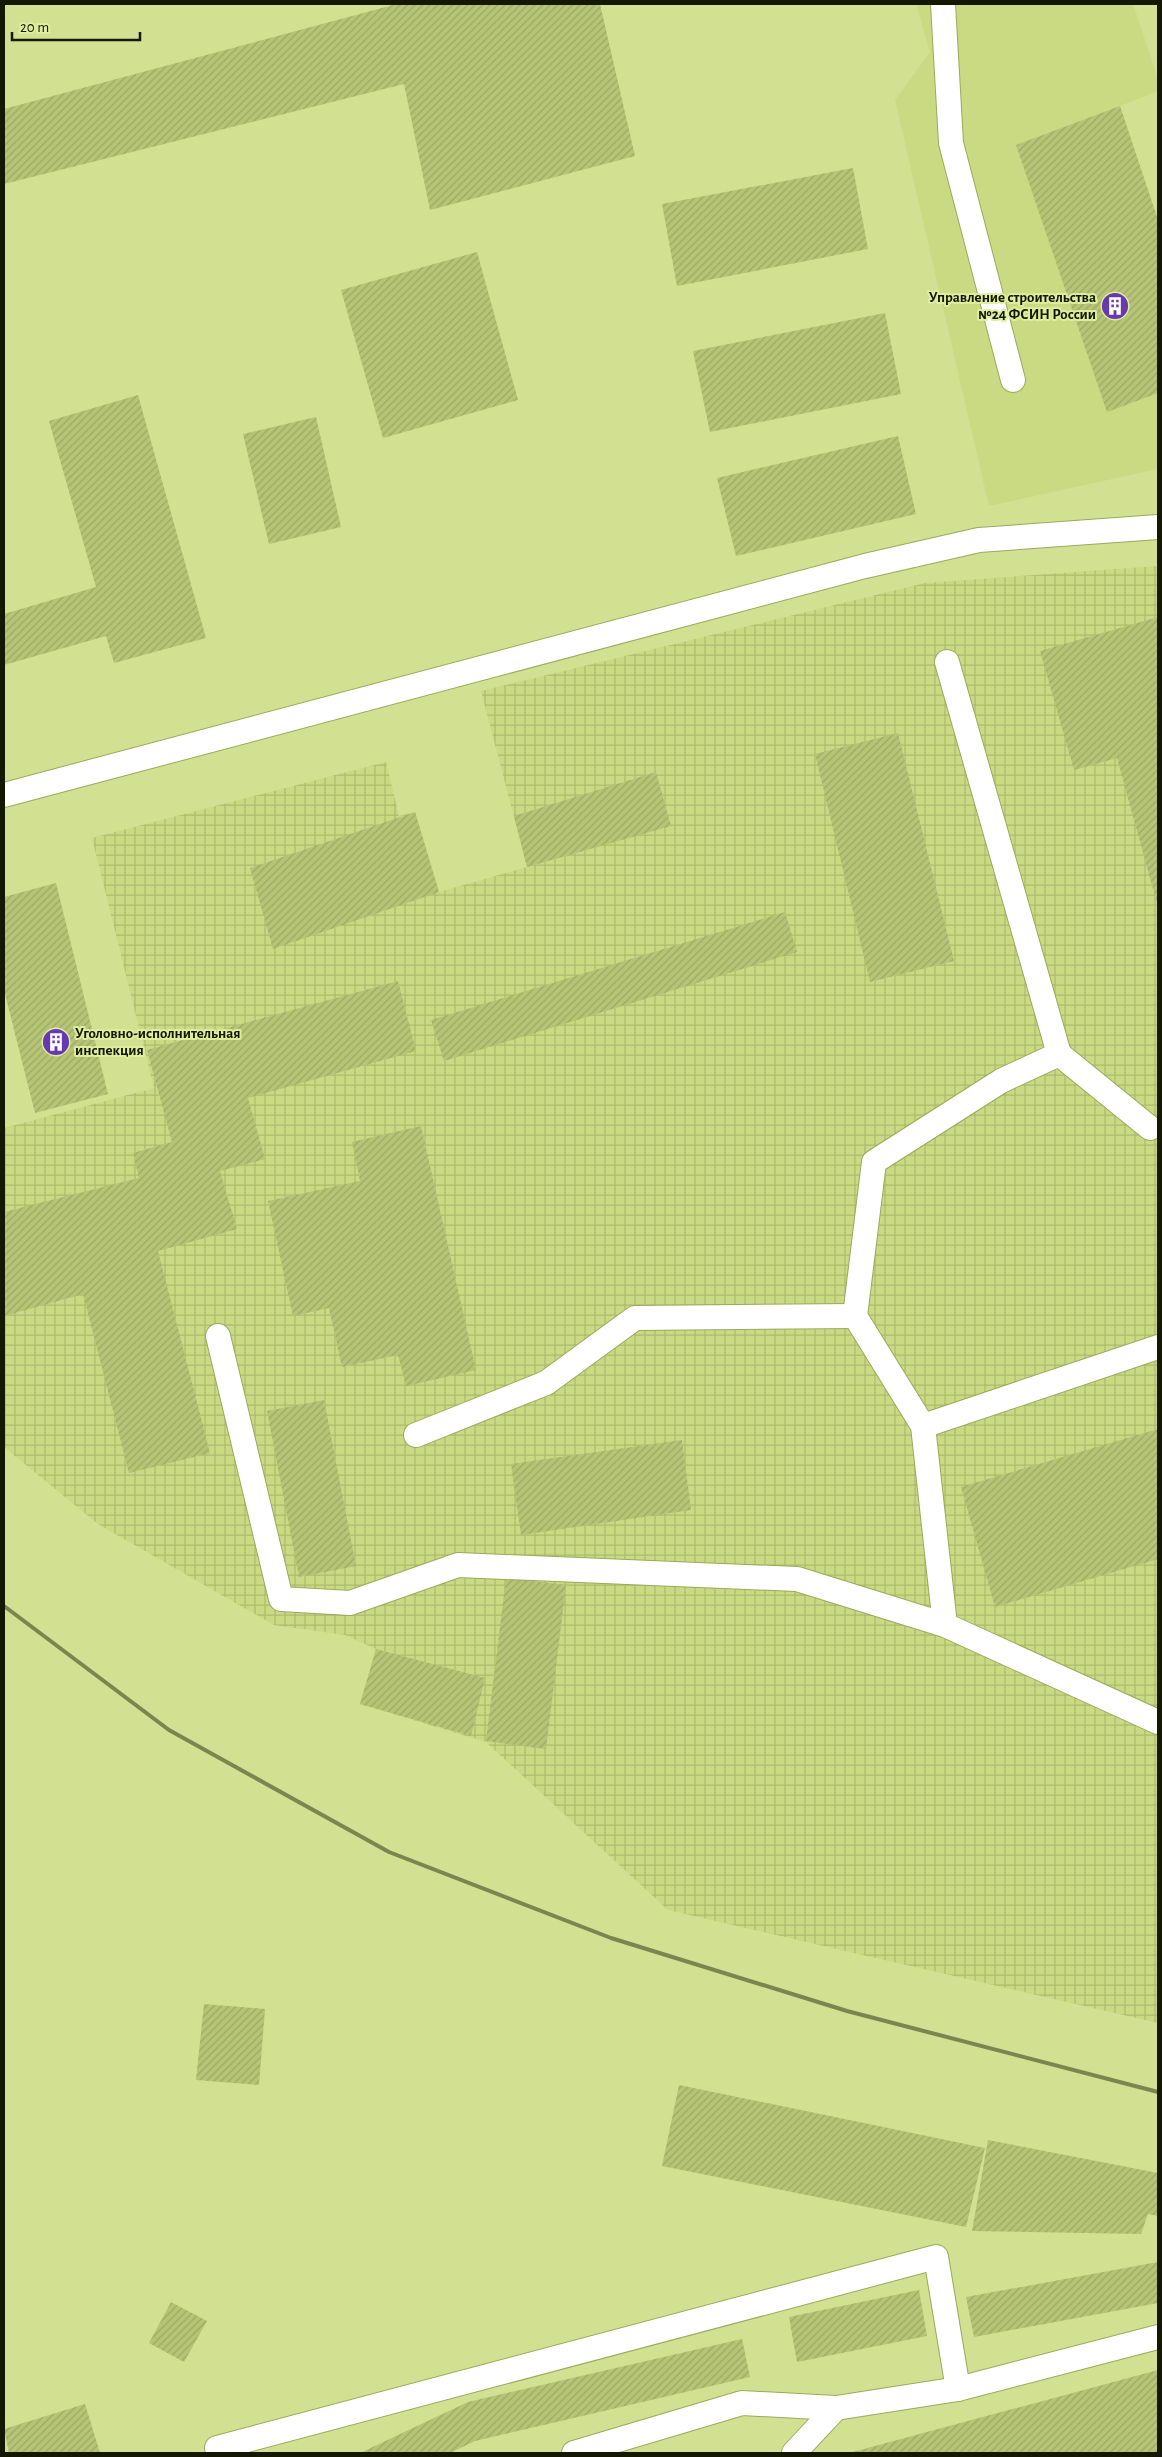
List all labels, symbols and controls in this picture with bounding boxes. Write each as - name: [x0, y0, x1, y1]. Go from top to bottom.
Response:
- scale bar: [12, 10, 140, 42]
- text: 20 m: [20, 20, 49, 35]
- place label: Управление строительства №24 ФСИН России: [929, 290, 1096, 322]
- building icon: Управление строительства №24 ФСИН России: [1100, 291, 1130, 321]
- place label: Уголовно-исполнительная инспекция: [75, 1026, 241, 1058]
- building icon: Уголовно-исполнительная инспекция: [41, 1027, 71, 1057]

